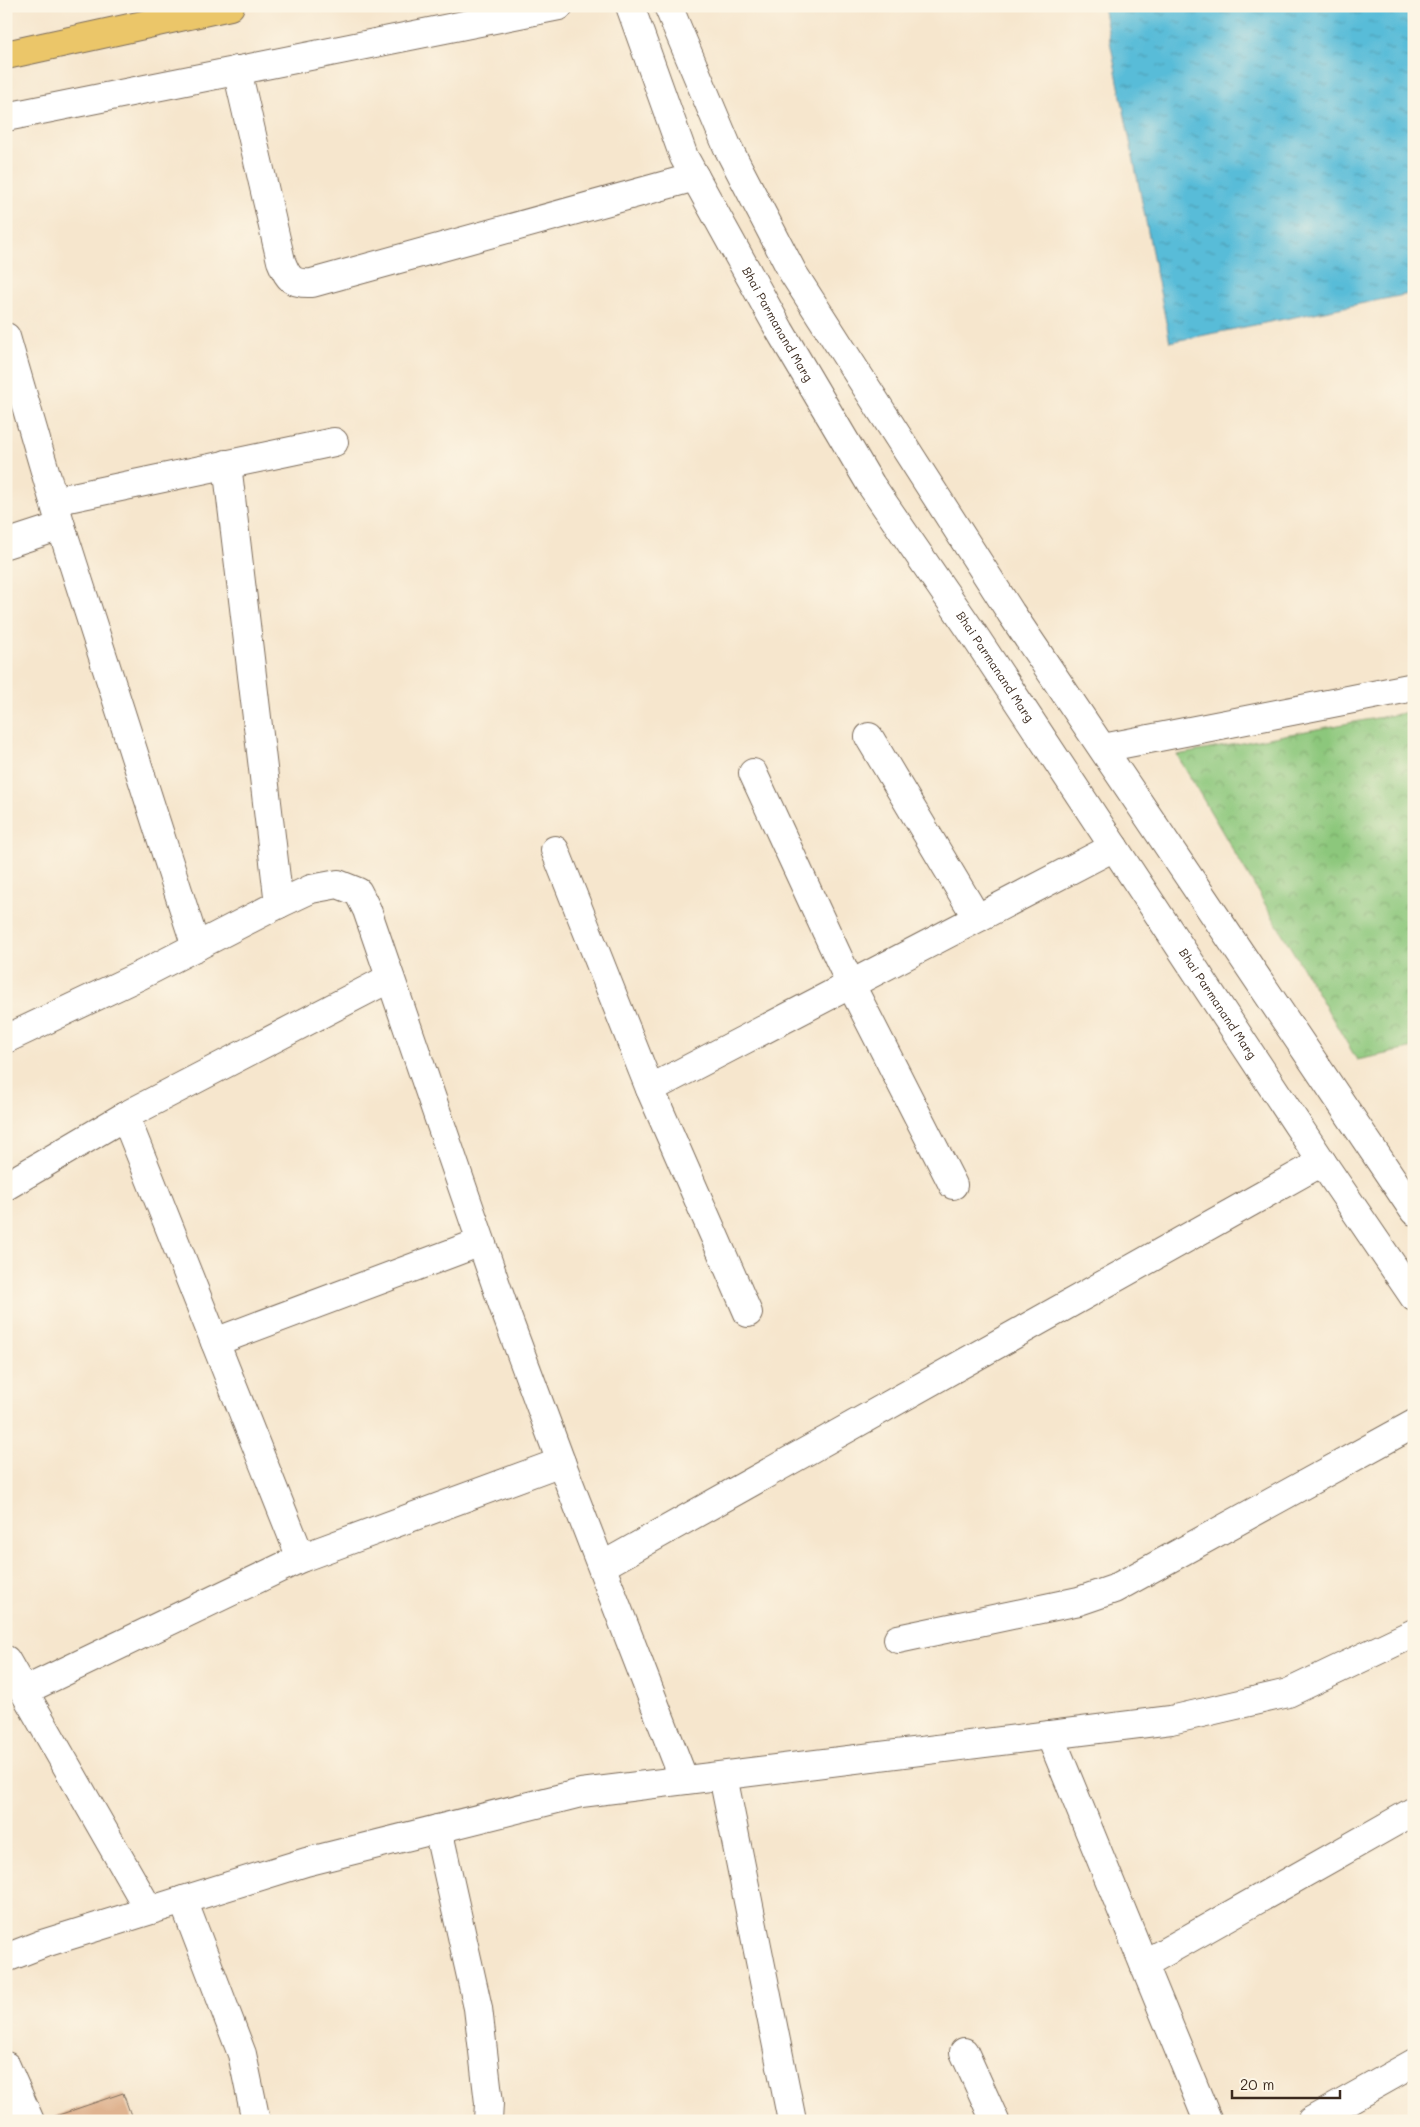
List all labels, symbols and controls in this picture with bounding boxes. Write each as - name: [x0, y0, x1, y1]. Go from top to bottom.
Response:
- street label: Bhai Parmanand Marg: [739, 264, 817, 384]
- street label: Bhai Parmanand Marg: [953, 608, 1038, 725]
- street label: Bhai Parmanand Marg: [1176, 945, 1261, 1062]
- scale bar: [1232, 2067, 1340, 2099]
- text: 20 m: [1240, 2074, 1274, 2094]

